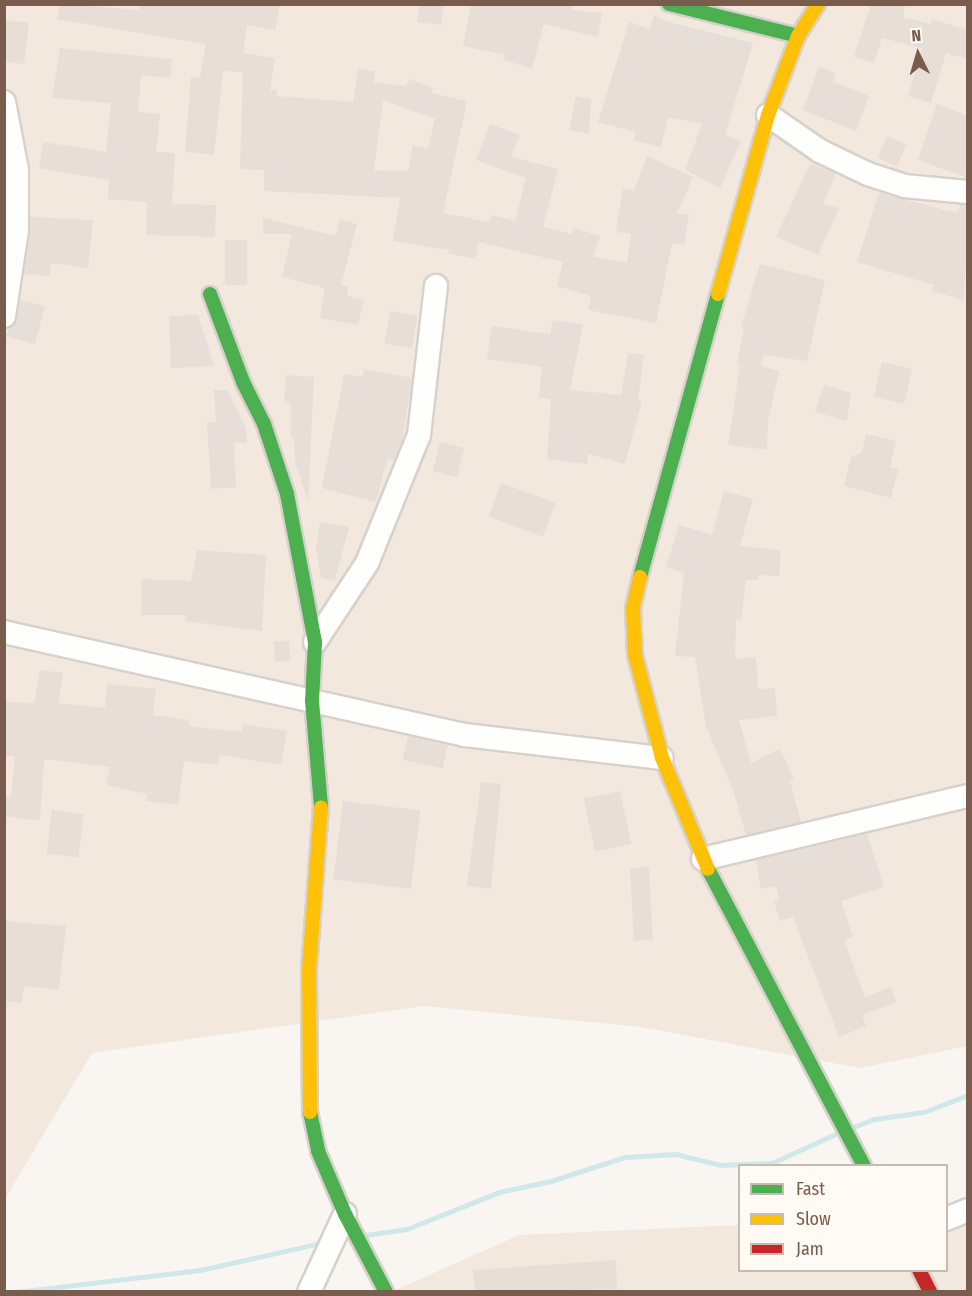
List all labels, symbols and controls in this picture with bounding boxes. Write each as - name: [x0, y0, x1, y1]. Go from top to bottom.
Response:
- north arrow: [888, 24, 948, 84]
- text: N: [911, 26, 922, 45]
- legend: [738, 1164, 948, 1272]
- text: Fast: [796, 1178, 825, 1200]
- text: Slow: [796, 1208, 831, 1230]
- text: Jam: [796, 1238, 824, 1260]

